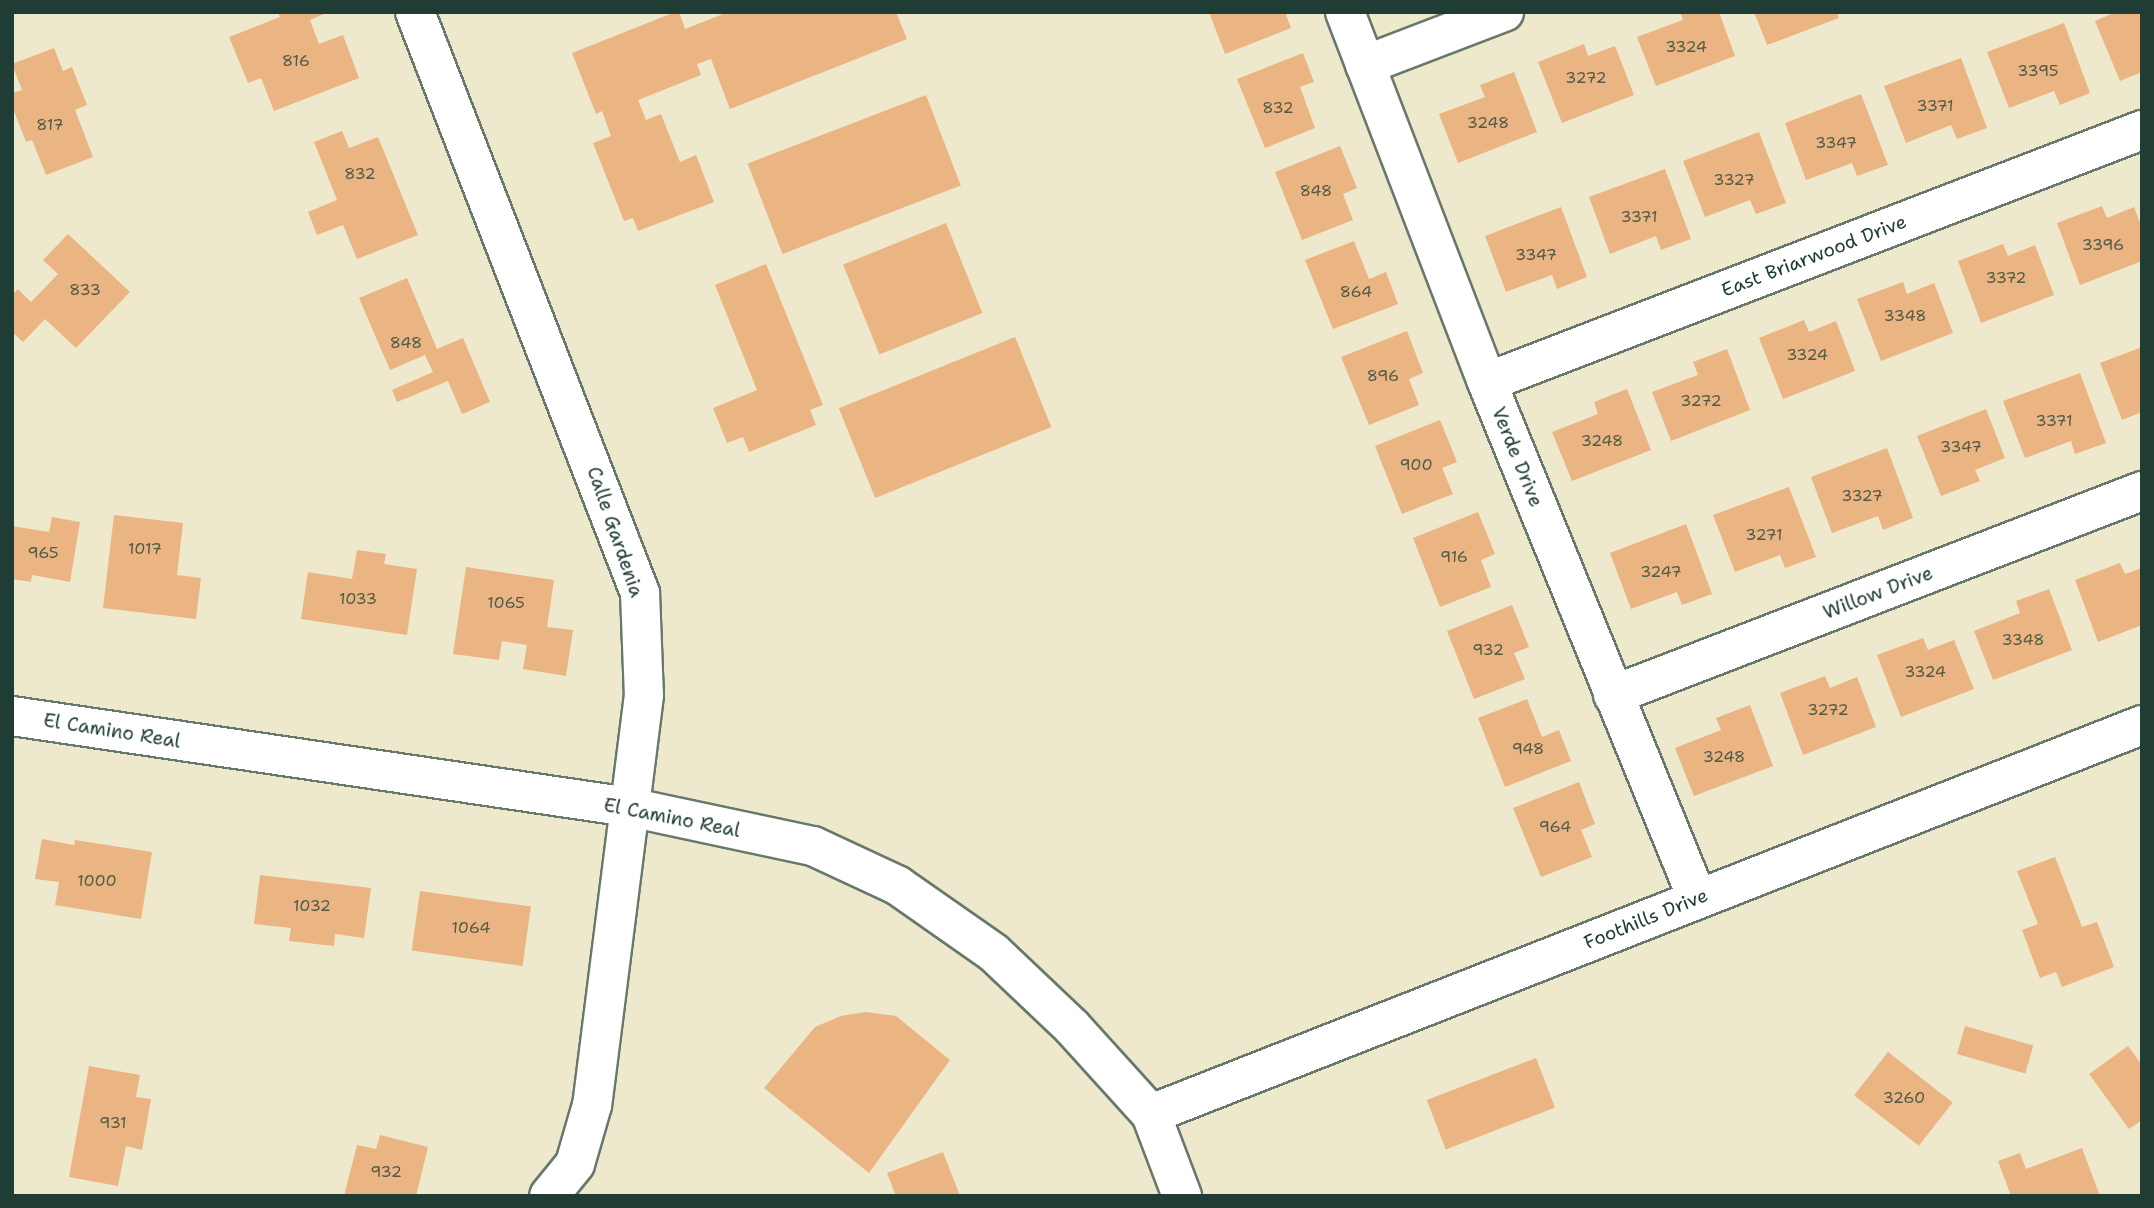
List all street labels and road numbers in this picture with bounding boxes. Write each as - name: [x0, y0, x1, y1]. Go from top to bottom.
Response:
- street label: East Briarwood Drive: [1718, 210, 1910, 302]
- street label: Verde Drive: [1487, 404, 1547, 510]
- street label: Calle Gardenia: [582, 464, 648, 600]
- street label: Willow Drive: [1820, 562, 1936, 624]
- street label: El Camino Real: [42, 709, 182, 753]
- street label: El Camino Real: [602, 794, 742, 842]
- street label: Foothills Drive: [1581, 884, 1711, 954]

